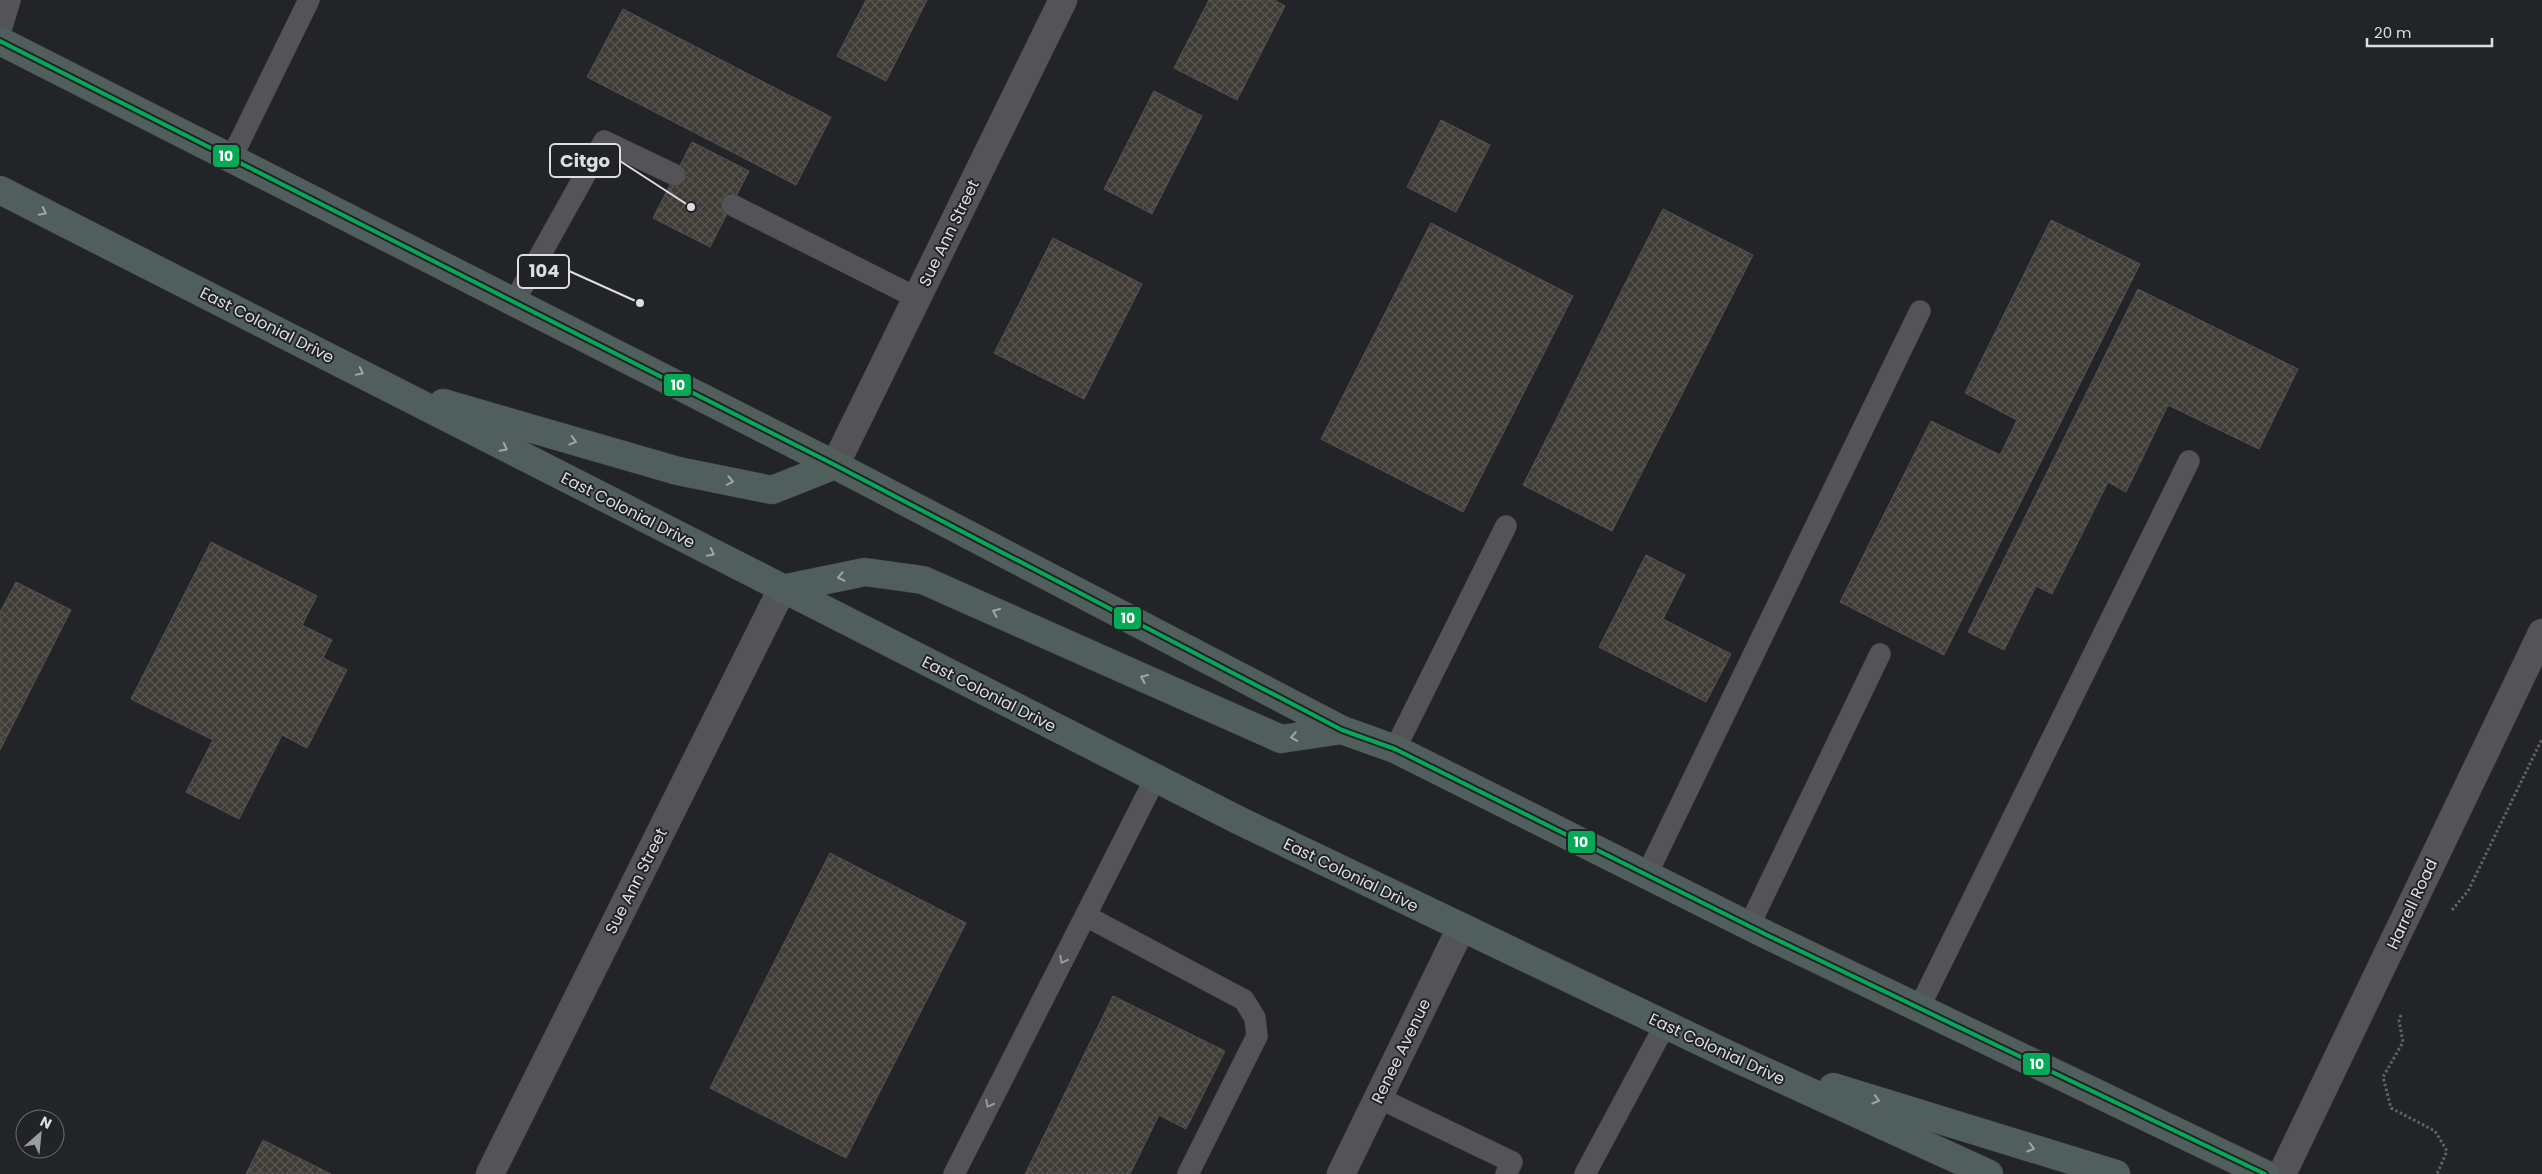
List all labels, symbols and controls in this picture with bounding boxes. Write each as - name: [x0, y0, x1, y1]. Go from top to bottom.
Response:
- scale bar: [2367, 15, 2492, 47]
- text: 20 m: [2374, 22, 2412, 43]
- line badge: 10: [212, 144, 240, 168]
- callout: Citgo: [550, 144, 620, 177]
- text: 10: [219, 146, 233, 166]
- text: Citgo: [560, 148, 610, 173]
- street label: Sue Ann Street: [913, 176, 985, 290]
- one-way arrow: [38, 206, 47, 216]
- callout: 104: [518, 255, 569, 288]
- text: 104: [529, 258, 559, 283]
- street label: East Colonial Drive: [196, 281, 338, 369]
- one-way arrow: [355, 366, 364, 376]
- line badge: 10: [663, 373, 692, 397]
- text: 10: [671, 375, 685, 395]
- one-way arrow: [568, 435, 576, 445]
- one-way arrow: [499, 442, 508, 452]
- street label: East Colonial Drive: [557, 466, 699, 554]
- one-way arrow: [726, 476, 734, 486]
- one-way arrow: [706, 547, 715, 557]
- one-way arrow: [837, 571, 846, 582]
- line badge: 10: [1113, 606, 1142, 630]
- one-way arrow: [992, 608, 1001, 618]
- text: 10: [1121, 608, 1135, 628]
- street label: East Colonial Drive: [918, 650, 1060, 738]
- one-way arrow: [1140, 674, 1149, 685]
- one-way arrow: [1289, 732, 1298, 742]
- street label: Sue Ann Street: [599, 824, 673, 938]
- line badge: 10: [1567, 830, 1596, 854]
- street label: East Colonial Drive: [1280, 832, 1422, 918]
- text: 10: [1574, 832, 1588, 852]
- street label: Harrell Road: [2381, 855, 2443, 953]
- one-way arrow: [1059, 954, 1069, 963]
- street label: Renee Avenue: [1366, 995, 1436, 1107]
- street label: East Colonial Drive: [1645, 1007, 1789, 1091]
- line badge: 10: [2022, 1052, 2051, 1076]
- text: 10: [2030, 1054, 2044, 1074]
- one-way arrow: [1871, 1094, 1879, 1104]
- one-way arrow: [985, 1099, 995, 1108]
- north arrow: [15, 1109, 65, 1159]
- text: N: [37, 1111, 55, 1134]
- one-way arrow: [2026, 1142, 2034, 1152]

